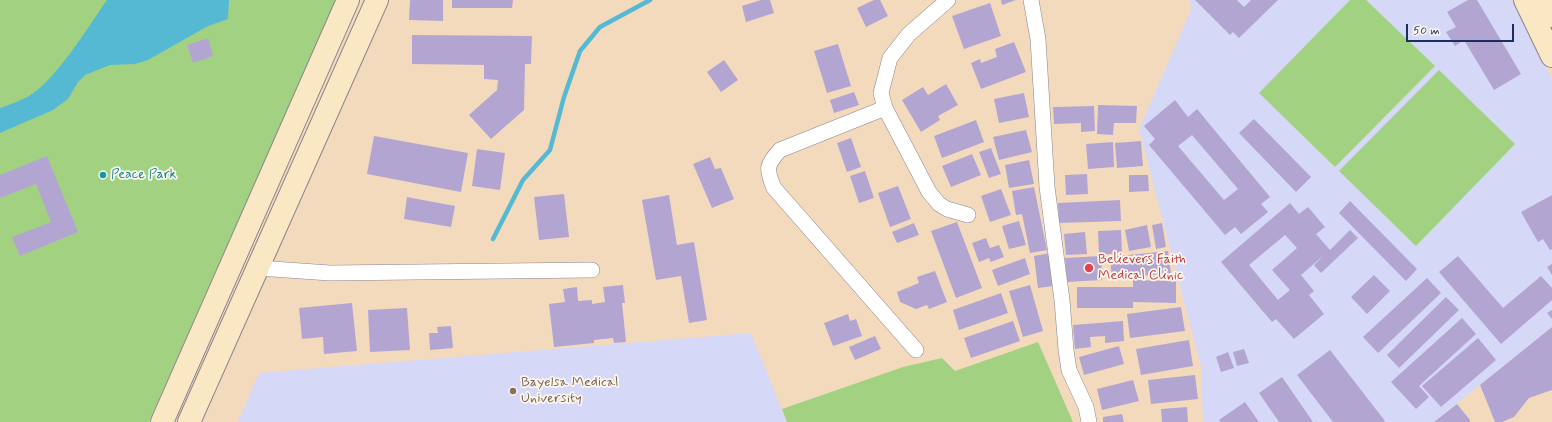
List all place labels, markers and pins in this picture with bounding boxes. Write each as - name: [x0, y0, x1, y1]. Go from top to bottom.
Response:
- place label: Peace Park: [111, 167, 177, 183]
- marker: Peace Park: [98, 170, 108, 180]
- place label: Believers Faith Medical Clinic: [1098, 252, 1186, 284]
- marker: Believers Faith Medical Clinic: [1083, 262, 1095, 274]
- place label: Bayelsa Medical University: [521, 375, 619, 408]
- marker: Bayelsa Medical University: [508, 386, 518, 396]

